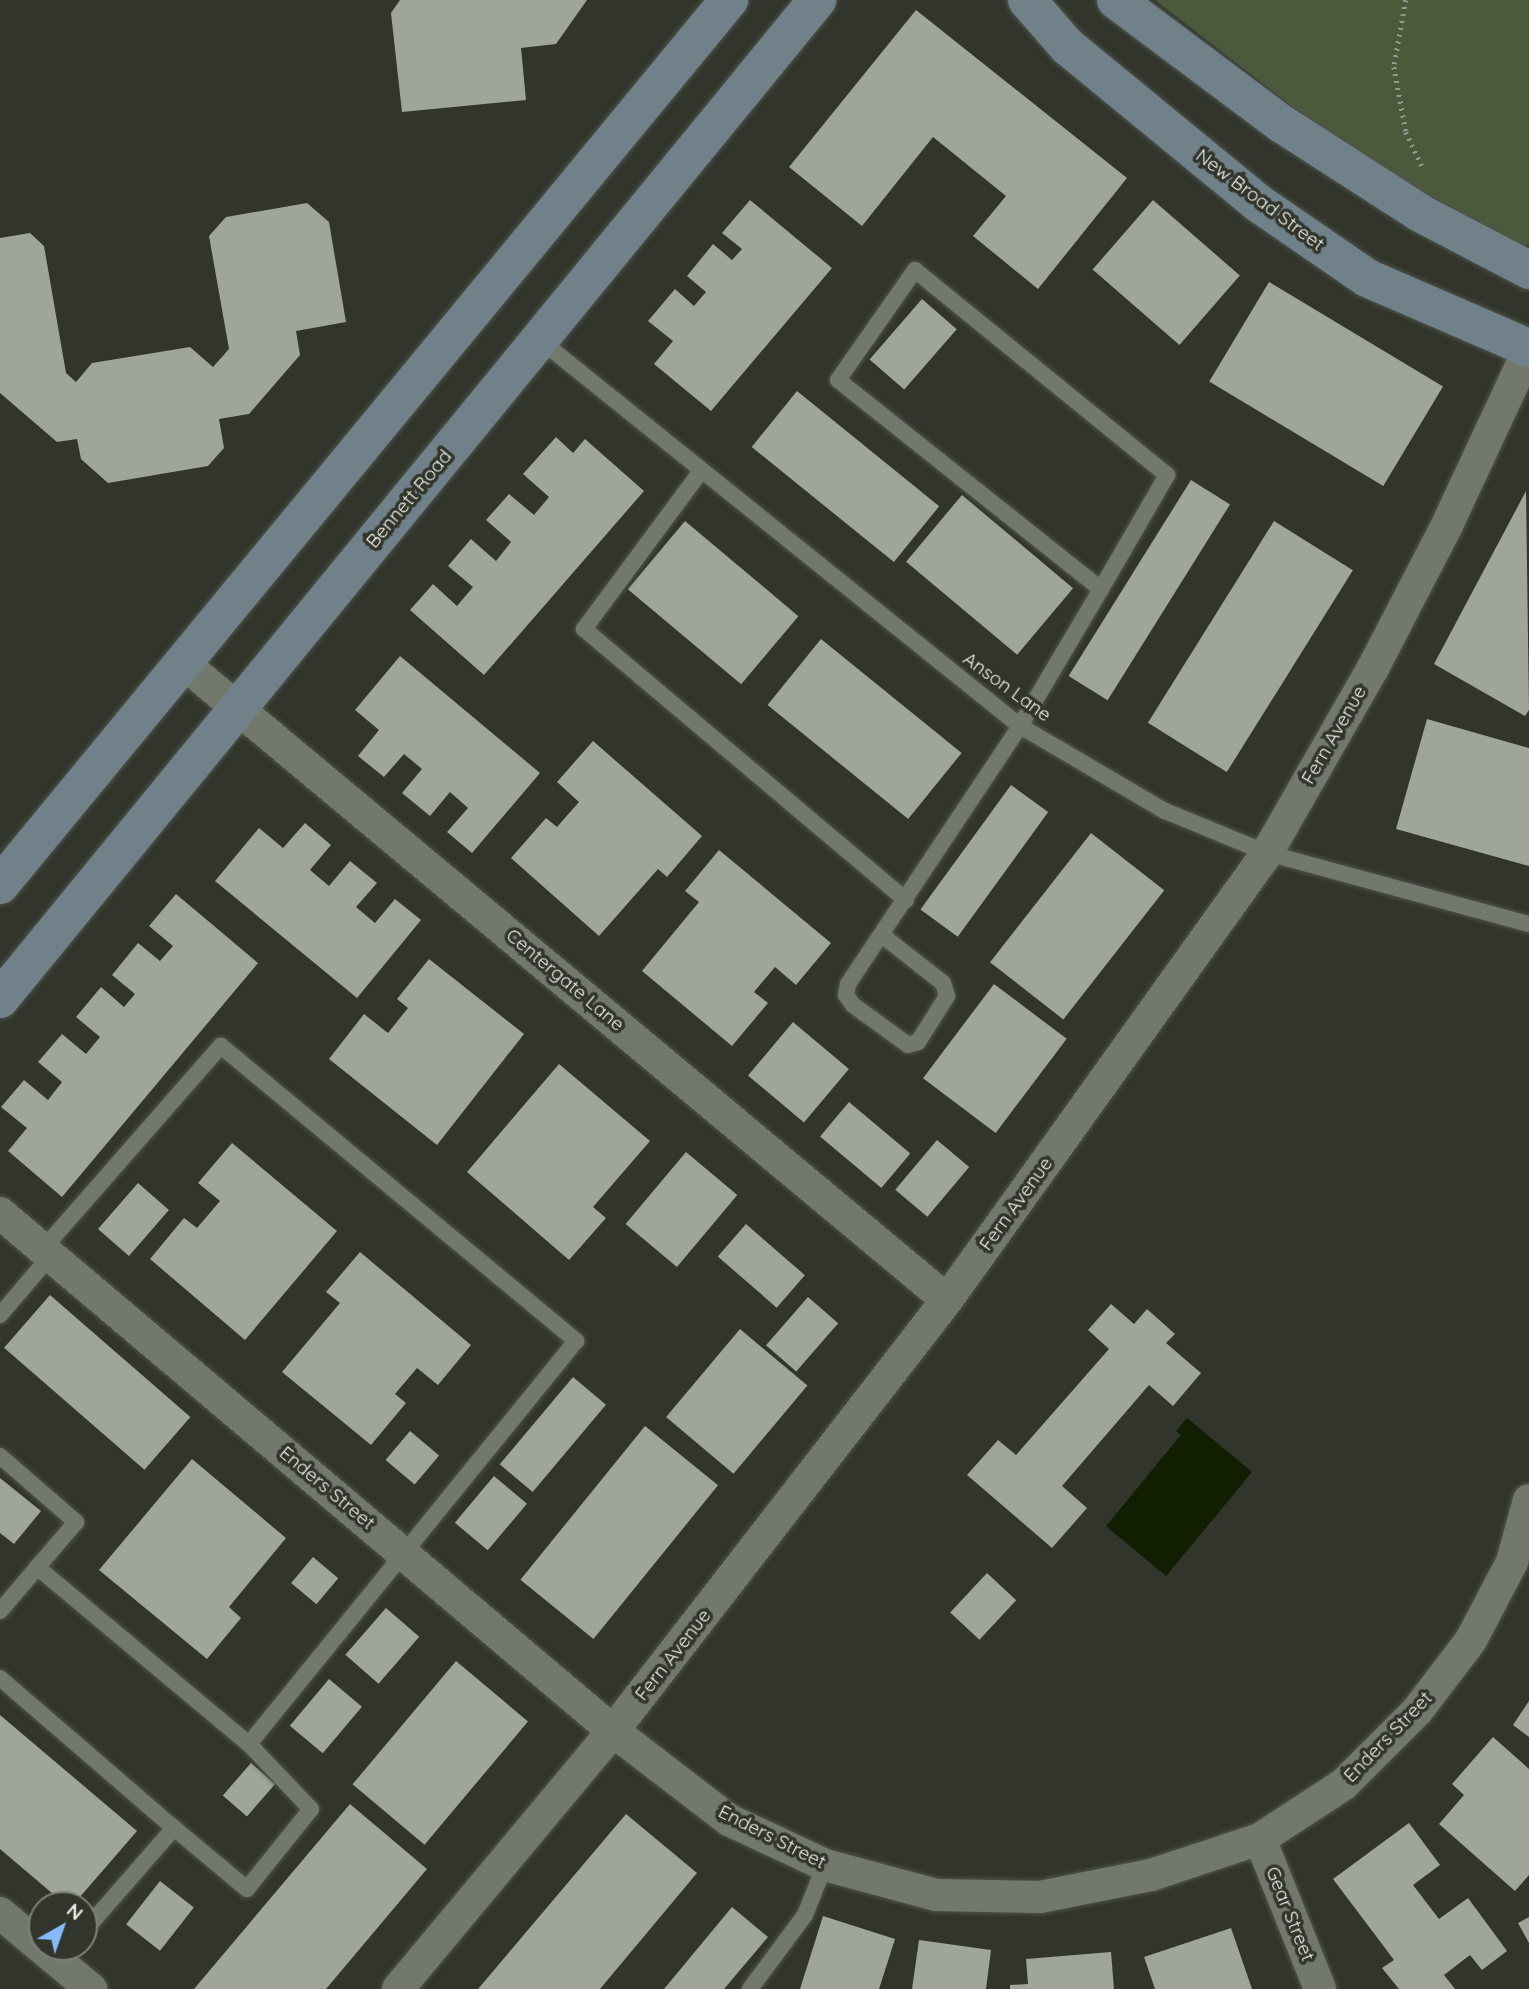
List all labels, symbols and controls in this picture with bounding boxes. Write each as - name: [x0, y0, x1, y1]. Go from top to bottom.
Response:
- street label: New Broad Street: [1191, 144, 1329, 256]
- street label: Bennett Road: [361, 445, 457, 553]
- street label: Anson Lane: [959, 647, 1055, 727]
- street label: Fern Avenue: [1297, 682, 1371, 788]
- street label: Centergate Lane: [501, 924, 629, 1036]
- street label: Fern Avenue: [975, 1153, 1057, 1255]
- street label: Enders Street: [275, 1442, 379, 1534]
- street label: Fern Avenue: [630, 1605, 716, 1705]
- street label: Enders Street: [1339, 1687, 1437, 1787]
- street label: Enders Street: [715, 1800, 829, 1874]
- street label: Gear Street: [1261, 1863, 1319, 1965]
- north arrow: [28, 1891, 98, 1961]
- text: N: [62, 1898, 88, 1925]

